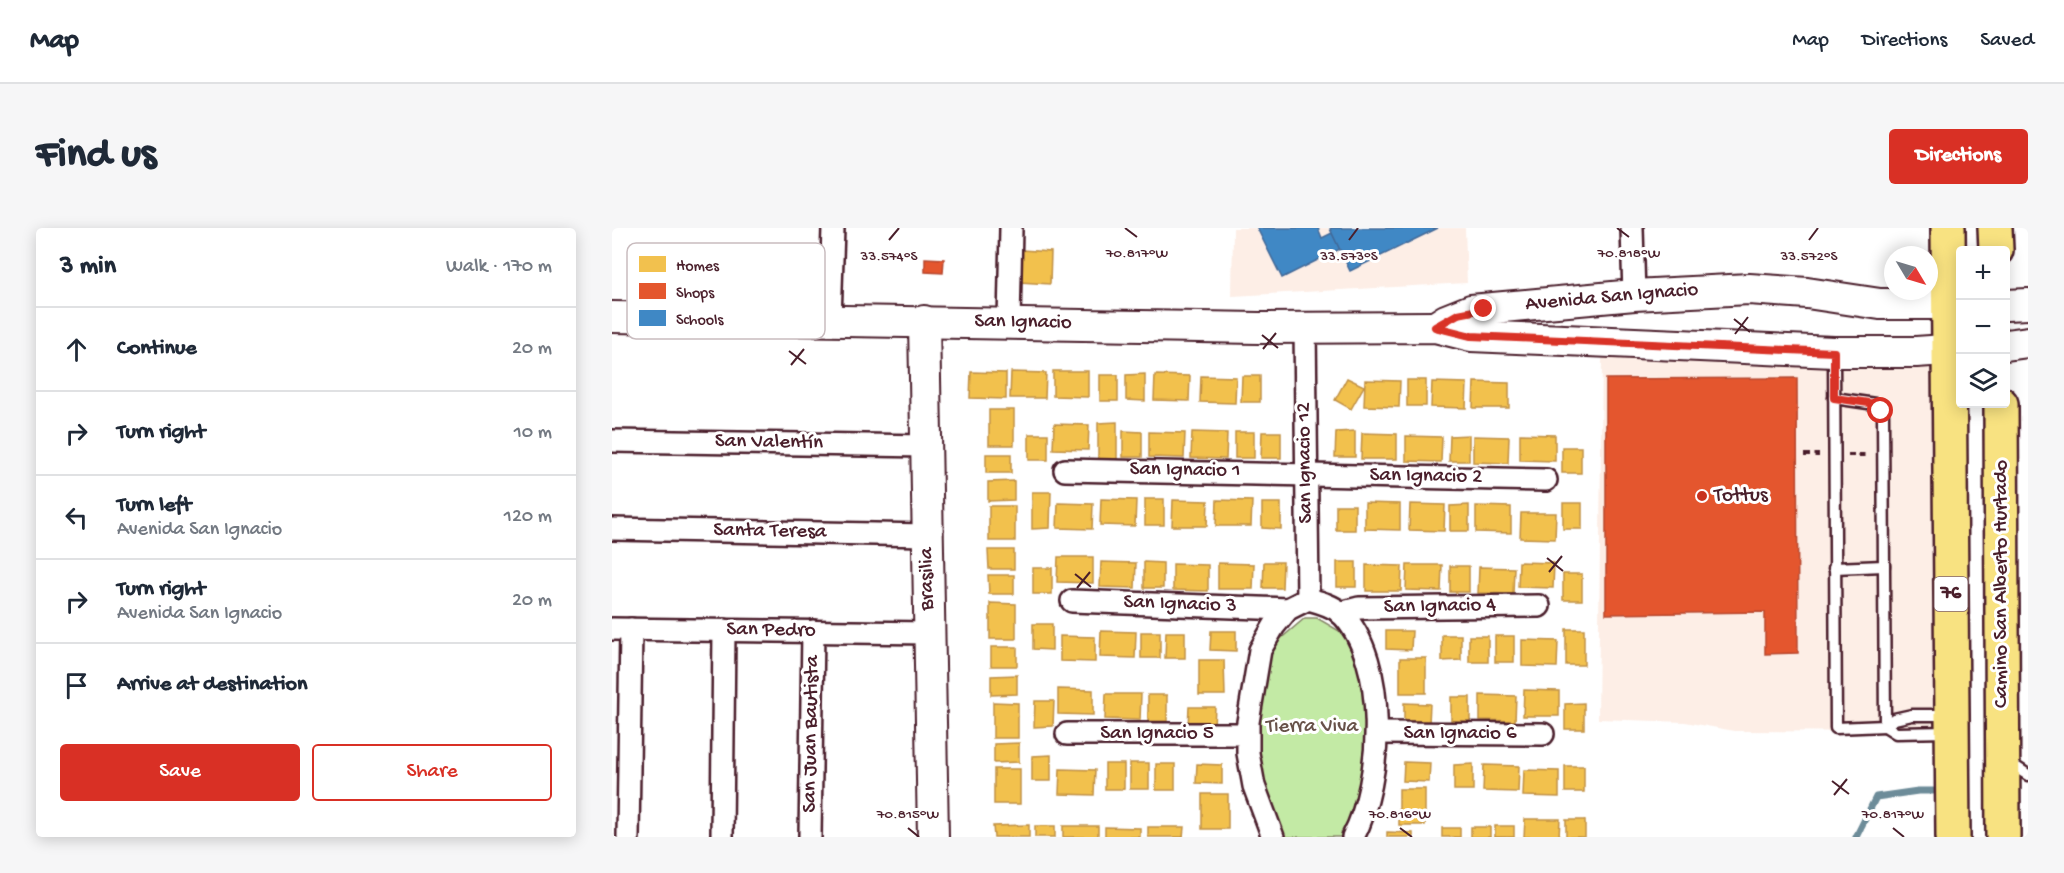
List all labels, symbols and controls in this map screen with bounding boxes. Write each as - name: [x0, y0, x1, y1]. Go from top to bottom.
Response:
- text: Map: [30, 25, 79, 58]
- text: Map: [1792, 29, 1829, 54]
- text: Directions: [1862, 29, 1947, 54]
- text: Saved: [1980, 29, 2034, 54]
- button: Directions: [1889, 129, 2028, 184]
- text: Find us: [36, 132, 156, 181]
- legend: [627, 243, 825, 339]
- text: 70.817°W: [1105, 245, 1169, 263]
- text: 70.818°W: [1596, 245, 1661, 263]
- north arrow: [1884, 246, 1938, 300]
- map controls: [1956, 246, 2010, 408]
- button: +: [1956, 246, 2010, 300]
- text: 33.574°S: [860, 248, 917, 266]
- text: 33.573°S: [1319, 248, 1378, 266]
- text: 33.572°S: [1779, 248, 1838, 266]
- text: 3 min: [60, 252, 116, 283]
- text: Walk · 170 m: [446, 256, 552, 279]
- text: Homes: [676, 258, 720, 277]
- street label: Avenida San Ignacio: [1524, 278, 1700, 318]
- text: Shops: [676, 285, 715, 304]
- route end: [1470, 295, 1496, 321]
- button: −: [1956, 300, 2010, 354]
- street label: San Ignacio: [974, 310, 1072, 336]
- text: Schools: [676, 312, 725, 331]
- icon: ahead: [60, 333, 93, 366]
- text: Continue: [117, 336, 197, 362]
- text: 20 m: [512, 338, 552, 361]
- button: layers: [1956, 354, 2010, 408]
- route start: [1867, 397, 1893, 423]
- street label: San Ignacio 12: [1292, 402, 1320, 524]
- icon: right: [60, 417, 93, 450]
- text: Turn right: [117, 420, 205, 446]
- text: 10 m: [514, 422, 552, 445]
- street label: San Valentín: [715, 430, 823, 456]
- street label: San Ignacio 1: [1129, 458, 1241, 484]
- street label: Camino San Alberto Hurtado: [1990, 460, 2015, 708]
- street label: San Ignacio 2: [1369, 464, 1483, 490]
- place label: Tottus: [1713, 484, 1769, 509]
- marker: Tottus: [1695, 489, 1709, 503]
- text: Turn left: [117, 493, 191, 519]
- icon: left: [60, 501, 93, 534]
- text: 120 m: [504, 506, 552, 529]
- text: Avenida San Ignacio: [117, 519, 282, 542]
- street label: Santa Teresa: [713, 519, 828, 546]
- street label: Brasilia: [915, 546, 941, 612]
- text: Turn right: [117, 577, 205, 603]
- road number: 76: [1934, 577, 1968, 611]
- icon: right: [60, 585, 93, 618]
- text: 20 m: [512, 590, 552, 613]
- street label: San Ignacio 3: [1123, 591, 1237, 619]
- street label: San Ignacio 4: [1384, 594, 1497, 620]
- text: Avenida San Ignacio: [117, 603, 282, 626]
- street label: San Pedro: [726, 618, 816, 644]
- street label: San Juan Bautista: [798, 654, 826, 813]
- icon: arrive: [60, 669, 93, 702]
- text: Arrive at destination: [117, 672, 307, 698]
- park label: Tierra Viva: [1265, 715, 1359, 740]
- street label: San Ignacio 5: [1100, 722, 1214, 747]
- street label: San Ignacio 6: [1403, 722, 1517, 747]
- button: Save: [60, 744, 300, 801]
- button: Share: [312, 744, 552, 801]
- text: 70.815°W: [876, 806, 940, 824]
- text: 70.816°W: [1368, 806, 1431, 824]
- text: 70.817°W: [1861, 806, 1925, 824]

